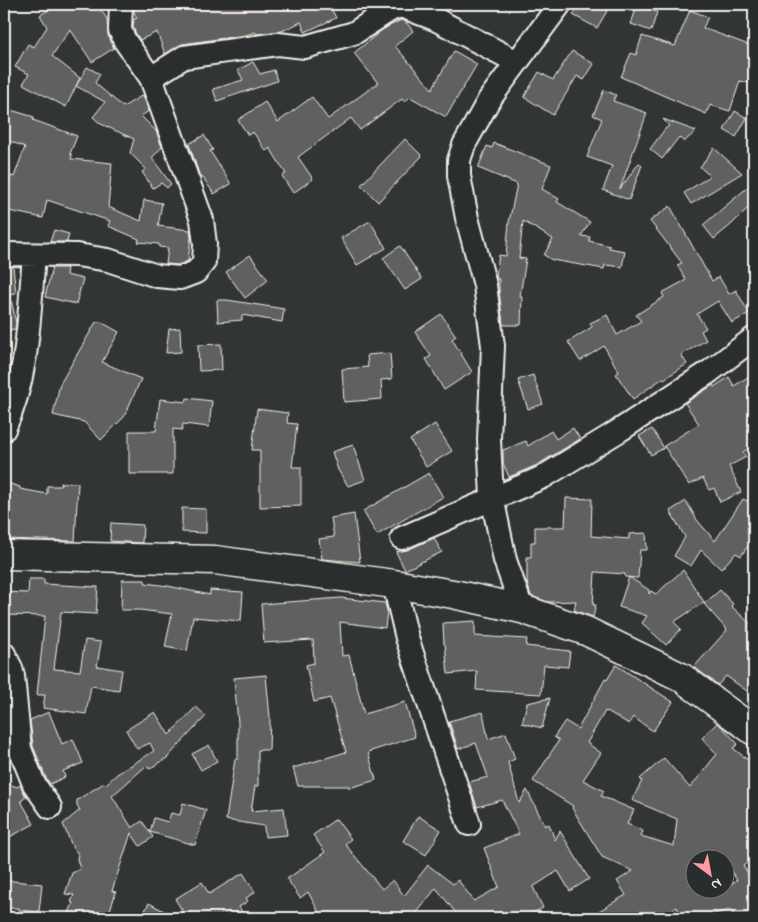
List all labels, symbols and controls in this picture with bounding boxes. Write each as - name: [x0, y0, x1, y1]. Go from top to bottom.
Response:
- north arrow: [686, 850, 736, 900]
- text: N: [707, 872, 726, 895]

